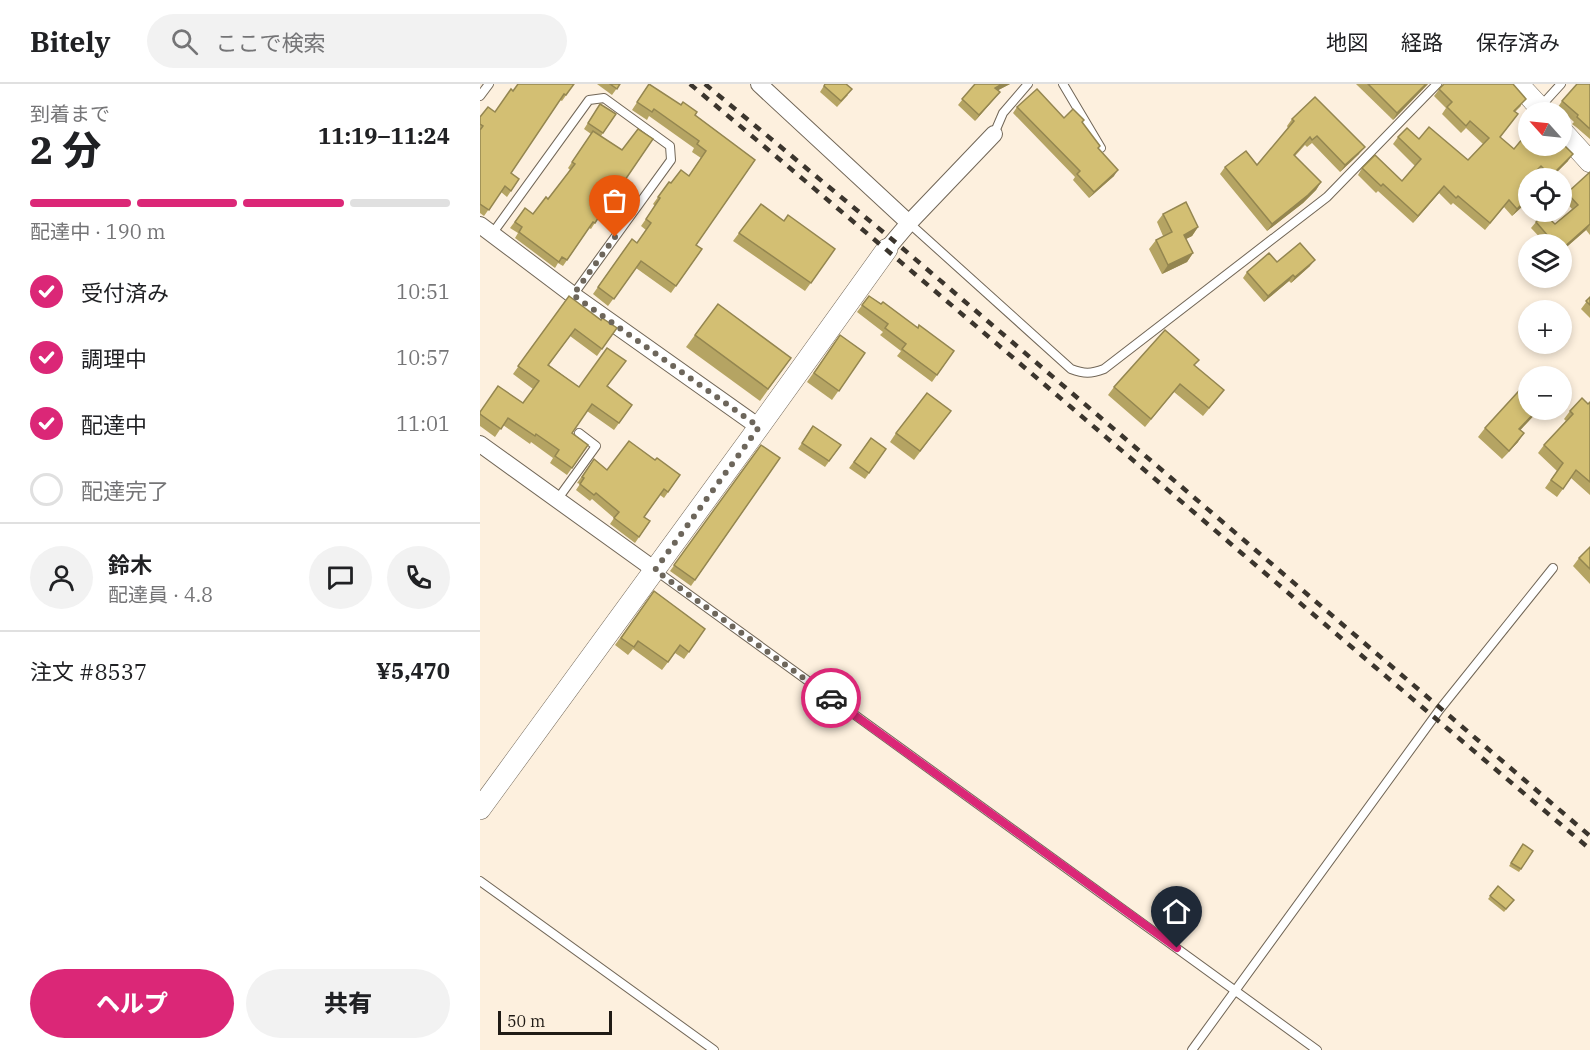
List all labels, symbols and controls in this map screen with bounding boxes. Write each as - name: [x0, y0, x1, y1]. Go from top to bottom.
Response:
- search box: [147, 14, 567, 68]
- text: Bitely: [30, 23, 111, 60]
- icon: search: [168, 25, 201, 58]
- text: ここで検索: [216, 28, 326, 57]
- text: 地図: [1326, 28, 1368, 56]
- text: 経路: [1401, 28, 1443, 56]
- text: 保存済み: [1476, 28, 1560, 56]
- text: 到着まで: [30, 100, 110, 127]
- north arrow: [1518, 102, 1572, 156]
- map controls: [1518, 102, 1572, 420]
- text: 11:19–11:24: [318, 121, 450, 150]
- text: 2 分: [30, 124, 101, 175]
- button: locate: [1518, 168, 1572, 222]
- pin: [589, 175, 640, 237]
- icon: bag: [598, 184, 631, 217]
- text: 配達中 · 190 m: [30, 218, 165, 245]
- button: layers: [1518, 234, 1572, 288]
- icon: check: [30, 275, 63, 308]
- text: 受付済み: [81, 278, 169, 307]
- text: 10:51: [396, 278, 450, 305]
- button: +: [1518, 300, 1572, 354]
- icon: check: [30, 341, 63, 374]
- text: 調理中: [81, 344, 147, 373]
- text: 10:57: [396, 344, 450, 371]
- button: −: [1518, 366, 1572, 420]
- icon: check: [30, 407, 63, 440]
- text: 配達中: [81, 410, 147, 439]
- text: 11:01: [396, 410, 450, 437]
- text: 配達完了: [81, 476, 169, 505]
- button: person: [30, 546, 93, 609]
- button: chat: [309, 546, 372, 609]
- button: phone: [387, 546, 450, 609]
- text: 鈴木: [108, 550, 152, 579]
- text: 配達員 · 4.8: [108, 581, 213, 608]
- text: ¥5,470: [376, 656, 450, 685]
- text: 注文 #8537: [30, 657, 147, 686]
- courier: [801, 668, 861, 728]
- icon: car: [815, 682, 848, 715]
- pin: [1151, 886, 1202, 948]
- icon: home: [1160, 895, 1193, 928]
- button: ヘルプ: [30, 969, 234, 1038]
- button: 共有: [246, 969, 450, 1038]
- scale bar: [498, 1008, 612, 1036]
- text: 50 m: [507, 1011, 545, 1031]

